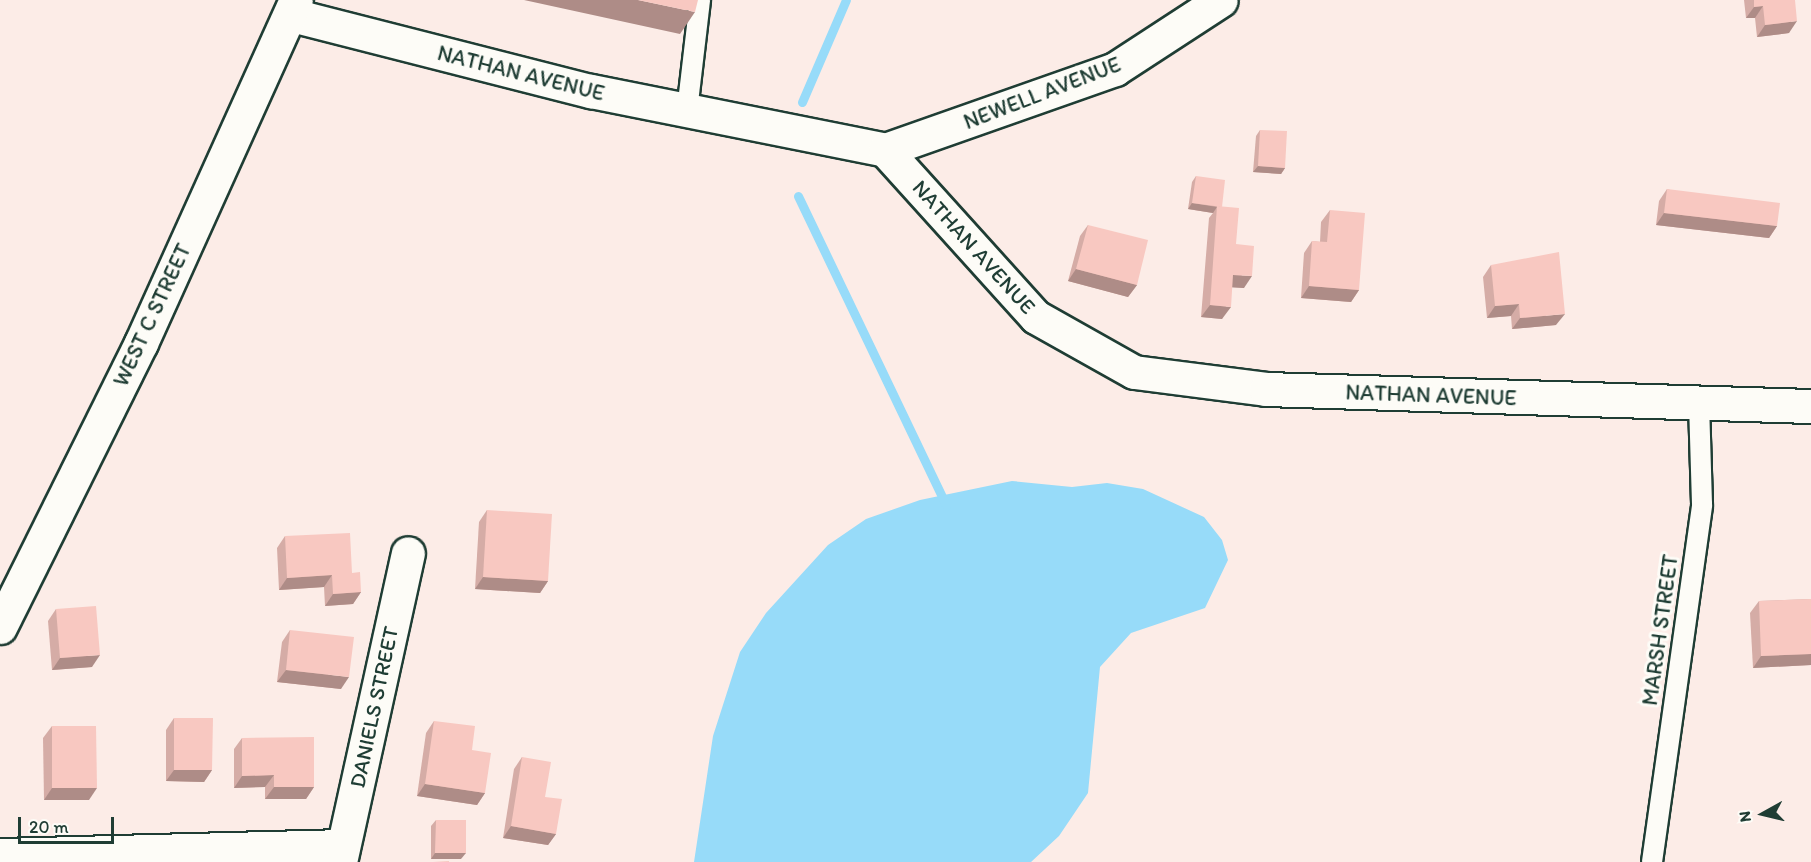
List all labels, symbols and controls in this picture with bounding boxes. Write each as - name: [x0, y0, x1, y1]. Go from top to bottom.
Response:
- street label: NATHAN AVENUE: [435, 40, 607, 106]
- street label: NEWELL AVENUE: [960, 51, 1124, 135]
- street label: NATHAN AVENUE: [907, 175, 1041, 319]
- street label: WEST C STREET: [107, 239, 197, 391]
- street label: NATHAN AVENUE: [1345, 379, 1517, 411]
- street label: MARSH STREET: [1636, 553, 1684, 707]
- street label: DANIELS STREET: [344, 624, 404, 790]
- north arrow: [1733, 784, 1793, 844]
- scale bar: [21, 805, 117, 843]
- text: N: [1735, 810, 1755, 823]
- text: 20 m: [29, 816, 69, 838]

